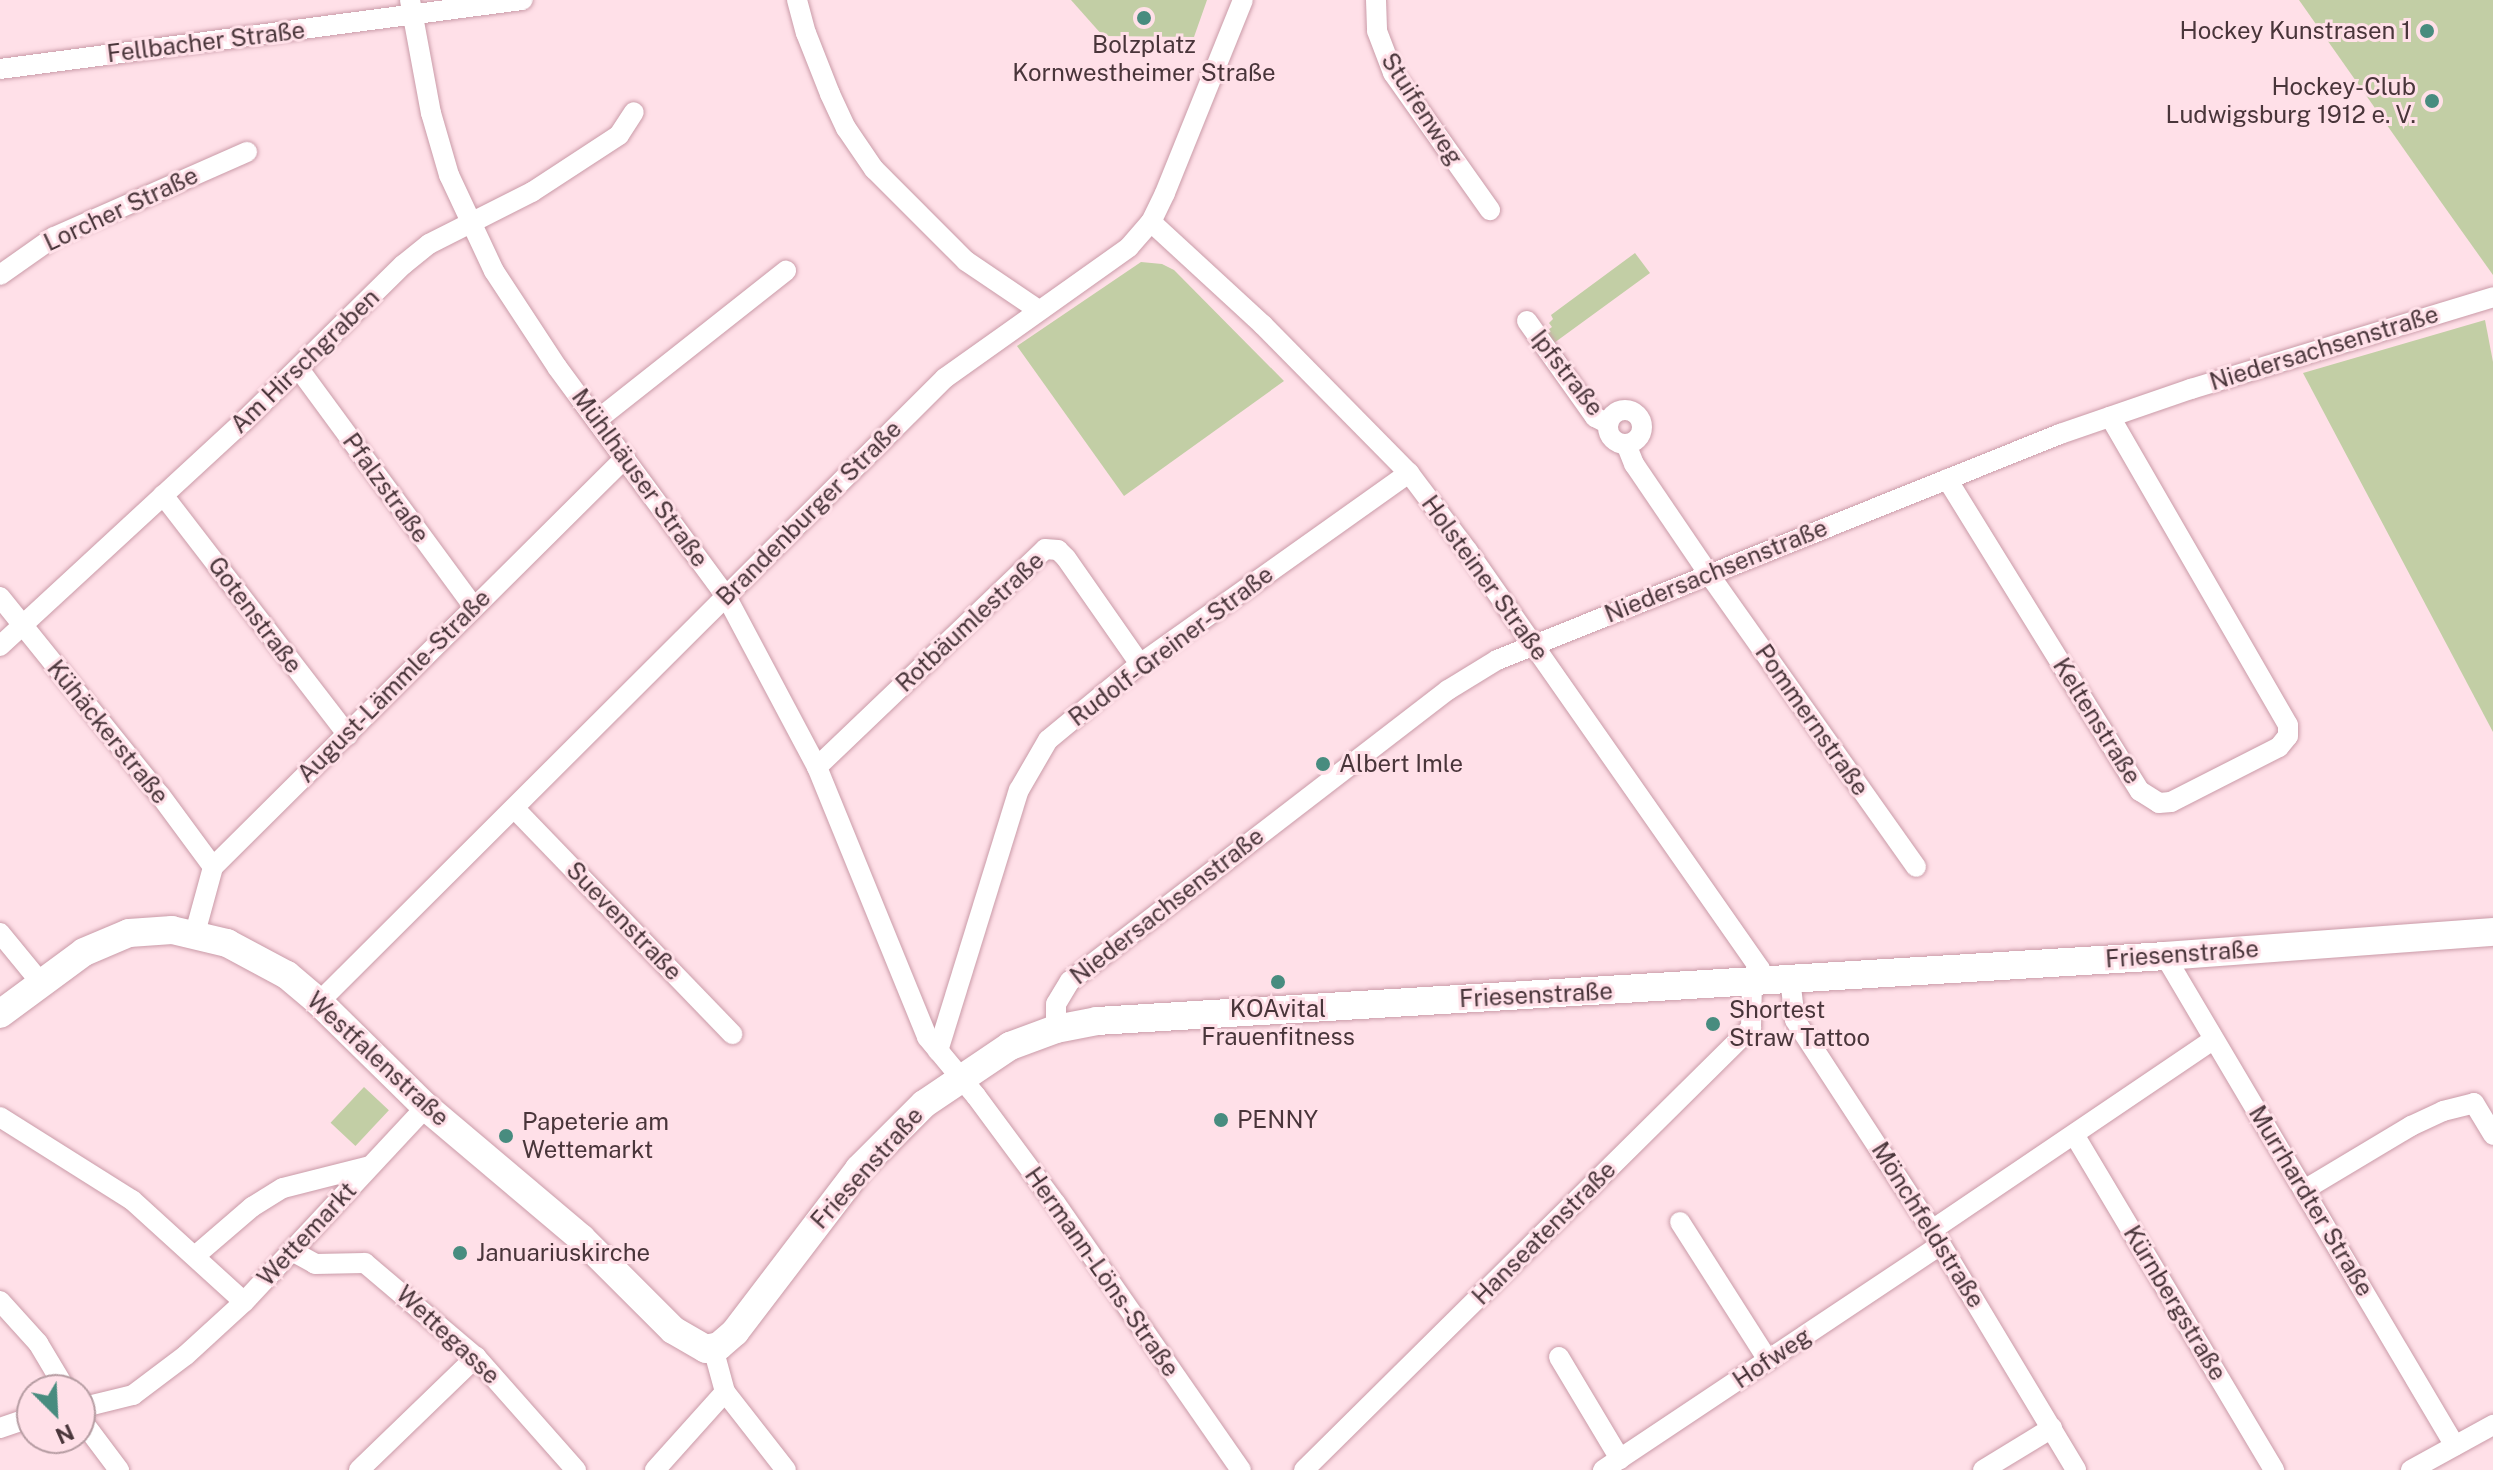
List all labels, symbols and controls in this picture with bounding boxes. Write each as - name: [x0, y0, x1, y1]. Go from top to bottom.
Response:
- marker: Bolzplatz Kornwestheimer Straße: [1135, 9, 1153, 27]
- street label: Fellbacher Straße: [105, 16, 307, 68]
- place label: Hockey Kunstrasen 1: [2179, 17, 2411, 45]
- marker: Hockey Kunstrasen 1: [2418, 22, 2436, 40]
- place label: Bolzplatz Kornwestheimer Straße: [1012, 31, 1276, 87]
- street label: Stuifenweg: [1375, 47, 1469, 171]
- place label: Hockey-Club Ludwigsburg 1912 e. V.: [2164, 73, 2416, 129]
- marker: Hockey-Club Ludwigsburg 1912 e. V.: [2423, 92, 2441, 110]
- street label: Lorcher Straße: [39, 161, 203, 257]
- street label: Am Hirschgraben: [225, 283, 385, 439]
- street label: Niedersachsenstraße: [2206, 300, 2442, 396]
- street label: Ipfstraße: [1525, 324, 1609, 422]
- street label: Mühlhäuser Straße: [566, 383, 714, 573]
- street label: Brandenburger Straße: [711, 415, 907, 611]
- street label: Pfalzstraße: [337, 428, 435, 548]
- street label: Holsteiner Straße: [1415, 490, 1555, 666]
- street label: Niedersachsenstraße: [1600, 513, 1832, 629]
- street label: Rotbäumlestraße: [890, 546, 1050, 698]
- street label: Gotenstraße: [202, 551, 308, 679]
- street label: Rudolf-Greiner-Straße: [1063, 560, 1279, 732]
- street label: August-Lämmle-Straße: [291, 583, 497, 789]
- street label: Pommernstraße: [1749, 639, 1875, 801]
- street label: Keltenstraße: [2047, 653, 2147, 789]
- street label: Kühäckerstraße: [41, 654, 175, 810]
- place label: Albert Imle: [1339, 750, 1463, 778]
- marker: Albert Imle: [1314, 755, 1332, 773]
- street label: Niedersachsenstraße: [1065, 822, 1269, 990]
- street label: Suevenstraße: [560, 856, 688, 986]
- street label: Friesenstraße: [2104, 934, 2260, 974]
- marker: KOAvital Frauenfitness: [1269, 973, 1287, 991]
- street label: Friesenstraße: [1458, 977, 1614, 1013]
- street label: Westfalenstraße: [301, 986, 455, 1132]
- place label: KOAvital Frauenfitness: [1201, 995, 1355, 1051]
- place label: Shortest Straw Tattoo: [1729, 996, 1870, 1052]
- marker: Shortest Straw Tattoo: [1704, 1015, 1722, 1033]
- street label: Murrhardter Straße: [2243, 1100, 2379, 1302]
- street label: Friesenstraße: [805, 1101, 929, 1235]
- place label: PENNY: [1237, 1106, 1318, 1134]
- place label: Papeterie am Wettemarkt: [522, 1108, 669, 1164]
- marker: PENNY: [1212, 1111, 1230, 1129]
- marker: Papeterie am Wettemarkt: [497, 1127, 515, 1145]
- street label: Mönchfeldstraße: [1865, 1137, 1991, 1313]
- street label: Hanseatenstraße: [1466, 1155, 1622, 1311]
- street label: Hermann-Löns-Straße: [1019, 1162, 1185, 1382]
- street label: Wettemarkt: [252, 1176, 362, 1292]
- street label: Kürnbergstraße: [2117, 1220, 2233, 1386]
- place label: Januariuskirche: [476, 1239, 650, 1267]
- marker: Januariuskirche: [451, 1244, 469, 1262]
- street label: Wettegasse: [390, 1280, 506, 1390]
- street label: Hofweg: [1728, 1321, 1816, 1395]
- north arrow: [16, 1374, 96, 1454]
- text: N: [52, 1419, 78, 1449]

